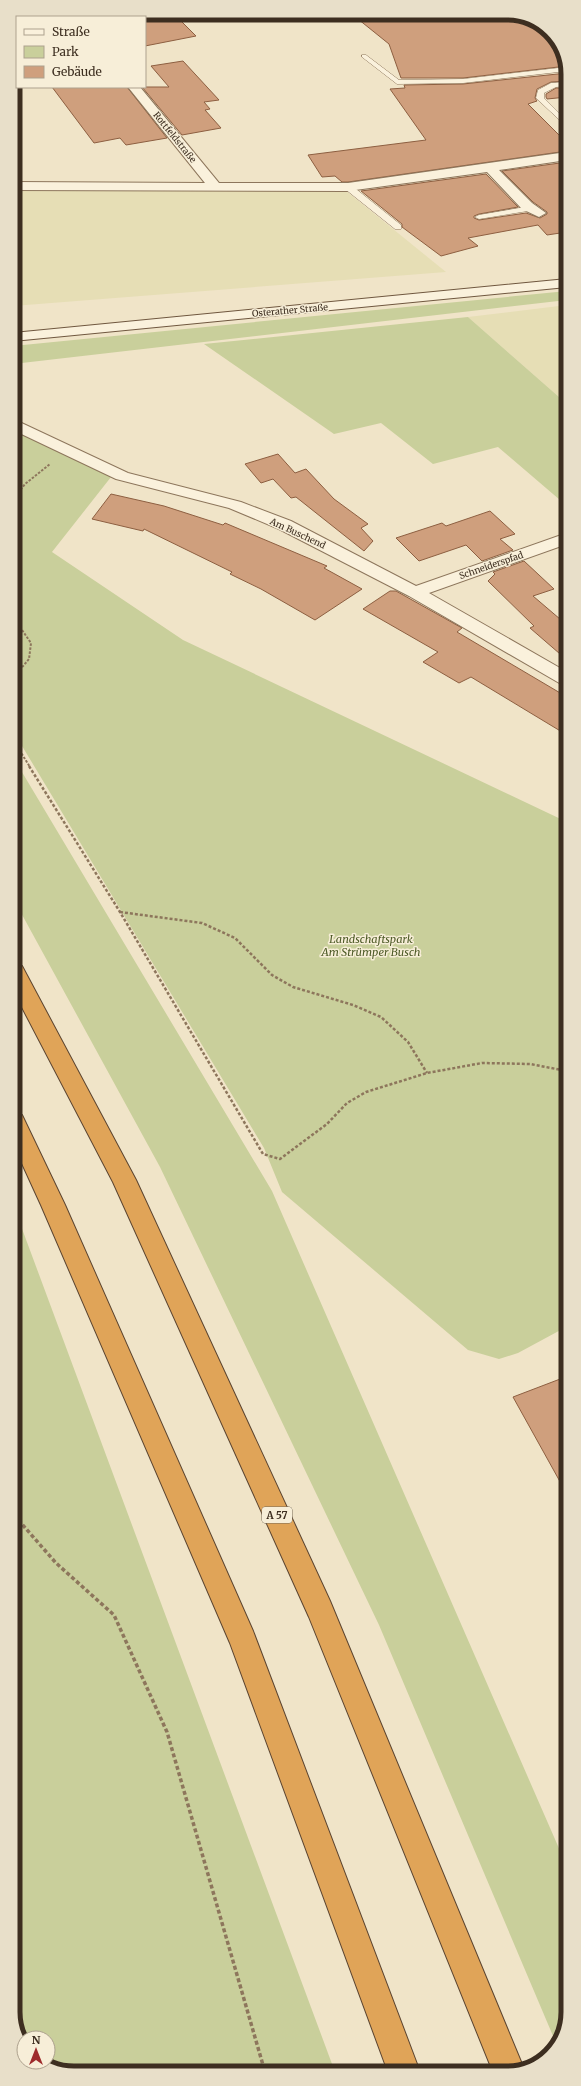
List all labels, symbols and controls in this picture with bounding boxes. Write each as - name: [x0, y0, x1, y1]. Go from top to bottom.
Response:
- legend: [16, 16, 146, 88]
- text: Straße: [52, 24, 90, 39]
- text: Park: [52, 44, 79, 59]
- text: Gebäude: [52, 64, 102, 79]
- street label: Rottfeldstraße: [151, 109, 199, 165]
- street label: Osterather Straße: [252, 301, 329, 319]
- street label: Am Buschend: [268, 515, 328, 551]
- street label: Schneiderspfad: [458, 549, 525, 581]
- park label: Landschaftspark Am Strümper Busch: [320, 932, 421, 959]
- road number: A 57: [262, 1507, 292, 1523]
- north arrow: [16, 2030, 56, 2070]
- text: N: [32, 2033, 41, 2047]

